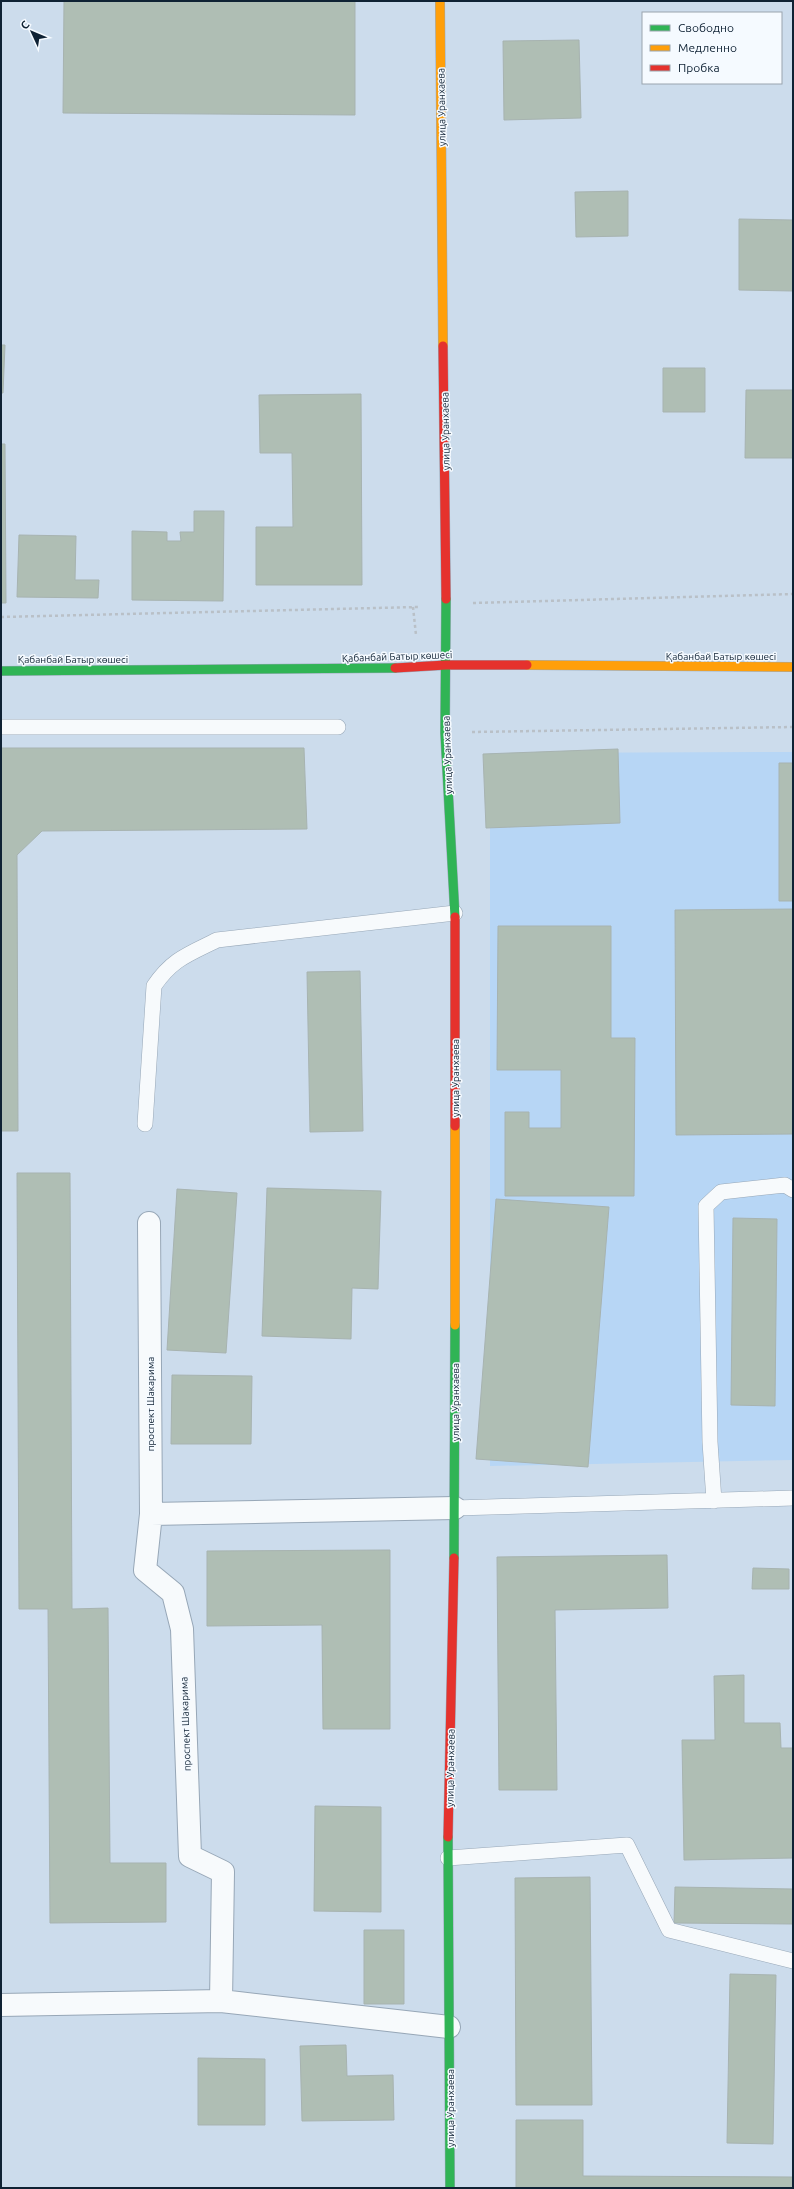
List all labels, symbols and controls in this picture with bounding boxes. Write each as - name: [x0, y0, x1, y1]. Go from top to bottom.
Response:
- north arrow: [12, 12, 52, 52]
- legend: [642, 12, 782, 84]
- text: С: [18, 18, 32, 32]
- text: Свободно: [678, 21, 734, 34]
- text: Медленно: [678, 41, 737, 54]
- text: Пробка: [678, 61, 720, 74]
- street label: улица Уранхаева: [435, 68, 448, 146]
- street label: улица Уранхаева: [439, 392, 452, 470]
- street label: Қабанбай Батыр көшесі: [342, 649, 452, 664]
- street label: Қабанбай Батыр көшесі: [666, 651, 776, 662]
- street label: Қабанбай Батыр көшесі: [18, 654, 128, 665]
- street label: улица Уранхаева: [441, 716, 454, 794]
- street label: улица Уранхаева: [450, 1039, 461, 1117]
- street label: проспект Шакарима: [145, 1357, 156, 1451]
- street label: улица Уранхаева: [450, 1363, 461, 1441]
- street label: проспект Шакарима: [178, 1677, 193, 1771]
- street label: улица Уранхаева: [444, 1729, 457, 1807]
- street label: улица Уранхаева: [445, 2069, 456, 2147]

